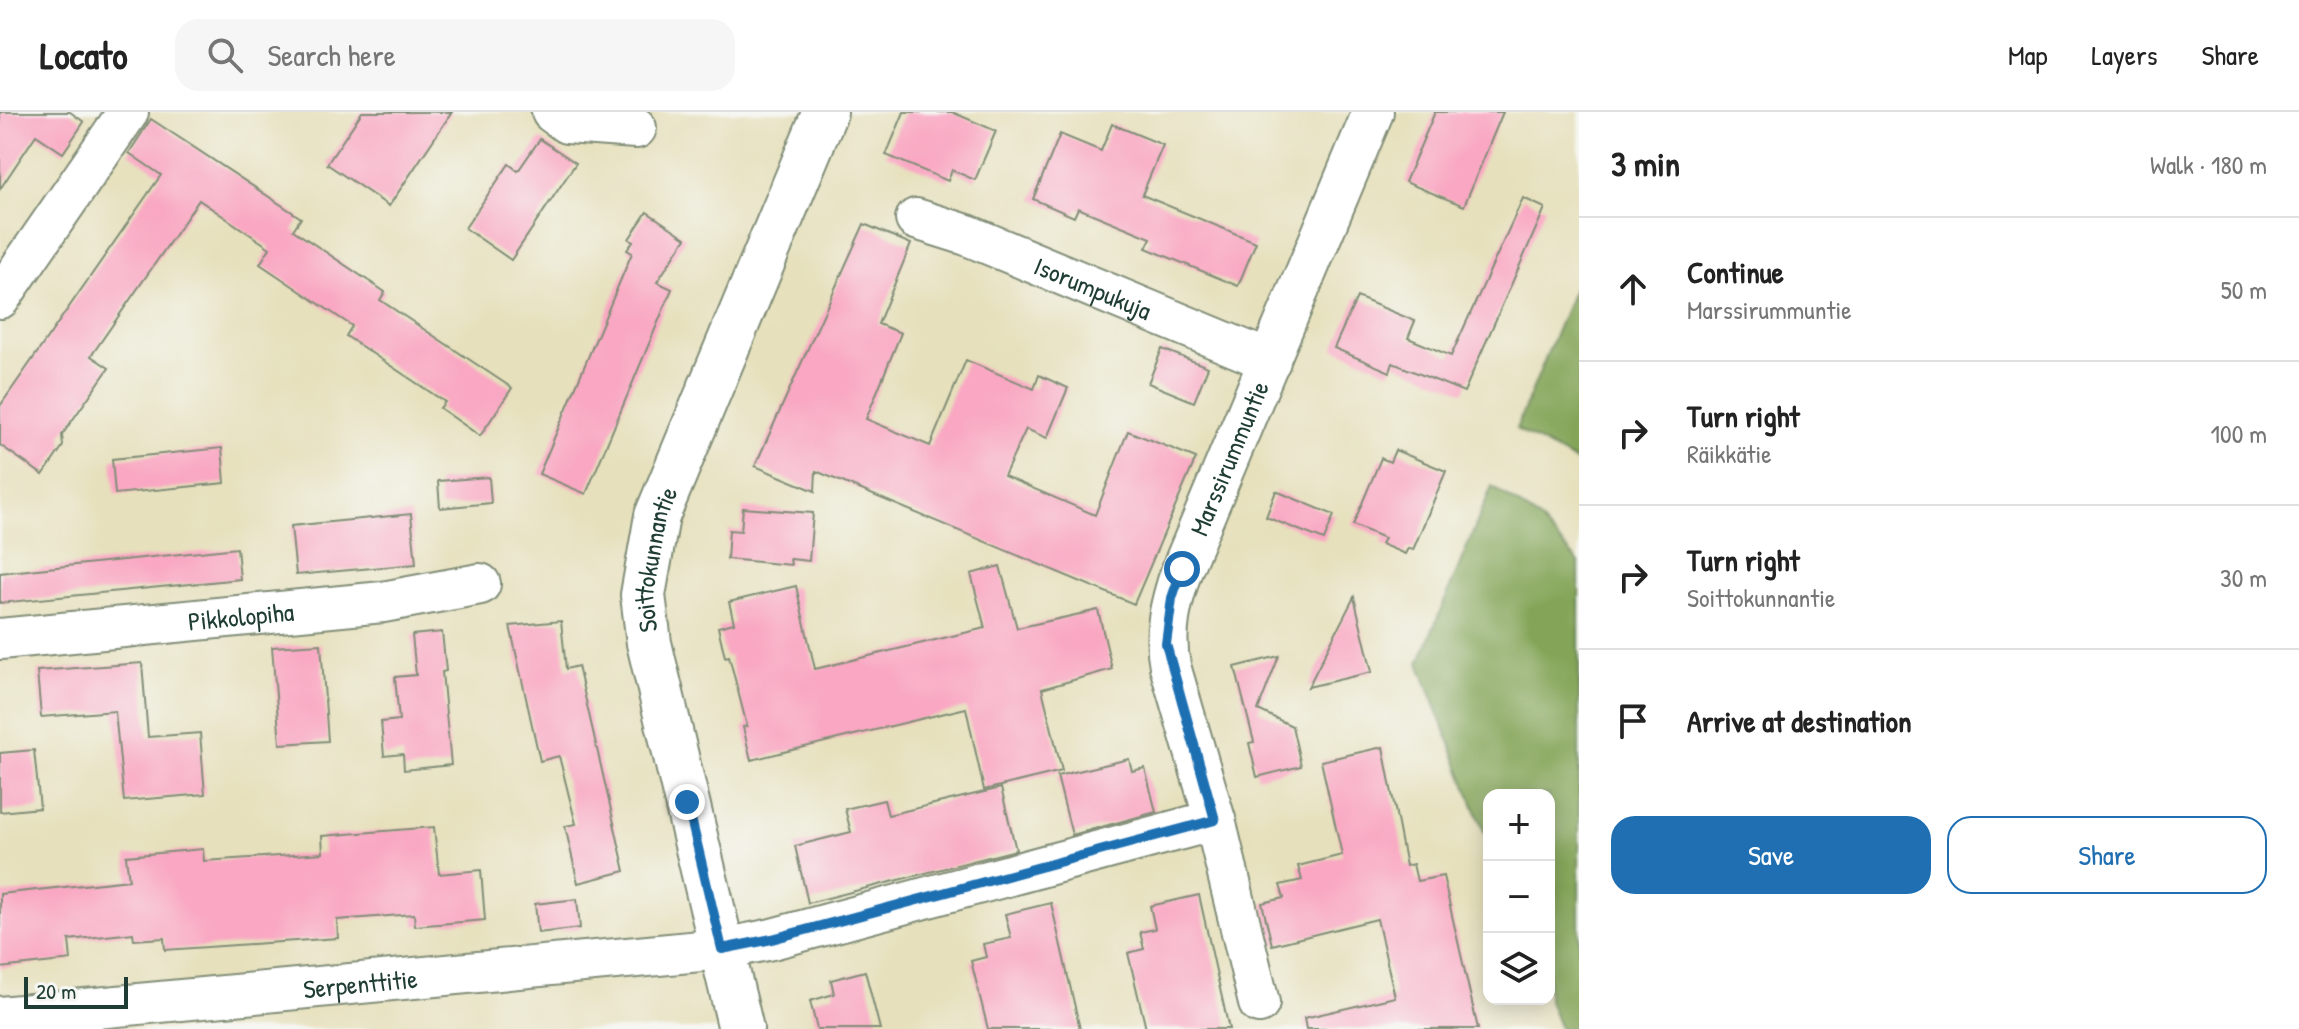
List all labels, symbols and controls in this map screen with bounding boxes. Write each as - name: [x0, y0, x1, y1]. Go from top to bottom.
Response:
- search box: [175, 19, 735, 91]
- text: Locato: [40, 29, 127, 81]
- icon: search: [203, 33, 247, 77]
- text: Search here: [267, 35, 396, 75]
- text: Map: [2008, 36, 2048, 74]
- text: Layers: [2092, 36, 2157, 74]
- text: Share: [2201, 36, 2259, 74]
- text: 3 min: [1611, 141, 1680, 187]
- text: Walk · 180 m: [2150, 147, 2267, 182]
- street label: Isorumpukuja: [1029, 248, 1157, 327]
- text: Continue: [1687, 252, 1784, 292]
- icon: ahead: [1611, 267, 1655, 311]
- text: 50 m: [2221, 272, 2267, 307]
- text: Marssirummuntie: [1687, 292, 1852, 327]
- street label: Marssirummuntie: [1181, 375, 1276, 541]
- text: Turn right: [1687, 396, 1800, 436]
- icon: right: [1611, 411, 1655, 455]
- text: 100 m: [2211, 416, 2267, 451]
- text: Räikkätie: [1687, 436, 1772, 471]
- street label: Soittokunnantie: [626, 481, 685, 634]
- text: Turn right: [1687, 540, 1800, 580]
- route start: [1164, 551, 1200, 587]
- icon: right: [1611, 555, 1655, 599]
- text: 30 m: [2220, 560, 2267, 595]
- text: Soittokunnantie: [1687, 580, 1835, 615]
- street label: Pikkolopiha: [186, 593, 295, 638]
- icon: arrive: [1611, 699, 1655, 743]
- text: Arrive at destination: [1687, 701, 1912, 741]
- route end: [669, 784, 705, 820]
- map controls: [1483, 789, 1555, 1005]
- button: +: [1483, 789, 1555, 861]
- button: Save: [1611, 816, 1931, 894]
- button: Share: [1947, 816, 2267, 894]
- button: −: [1483, 861, 1555, 933]
- button: layers: [1483, 933, 1555, 1005]
- street label: Serpenttitie: [302, 960, 419, 1006]
- scale bar: [24, 973, 128, 1009]
- text: 20 m: [36, 976, 76, 1006]

